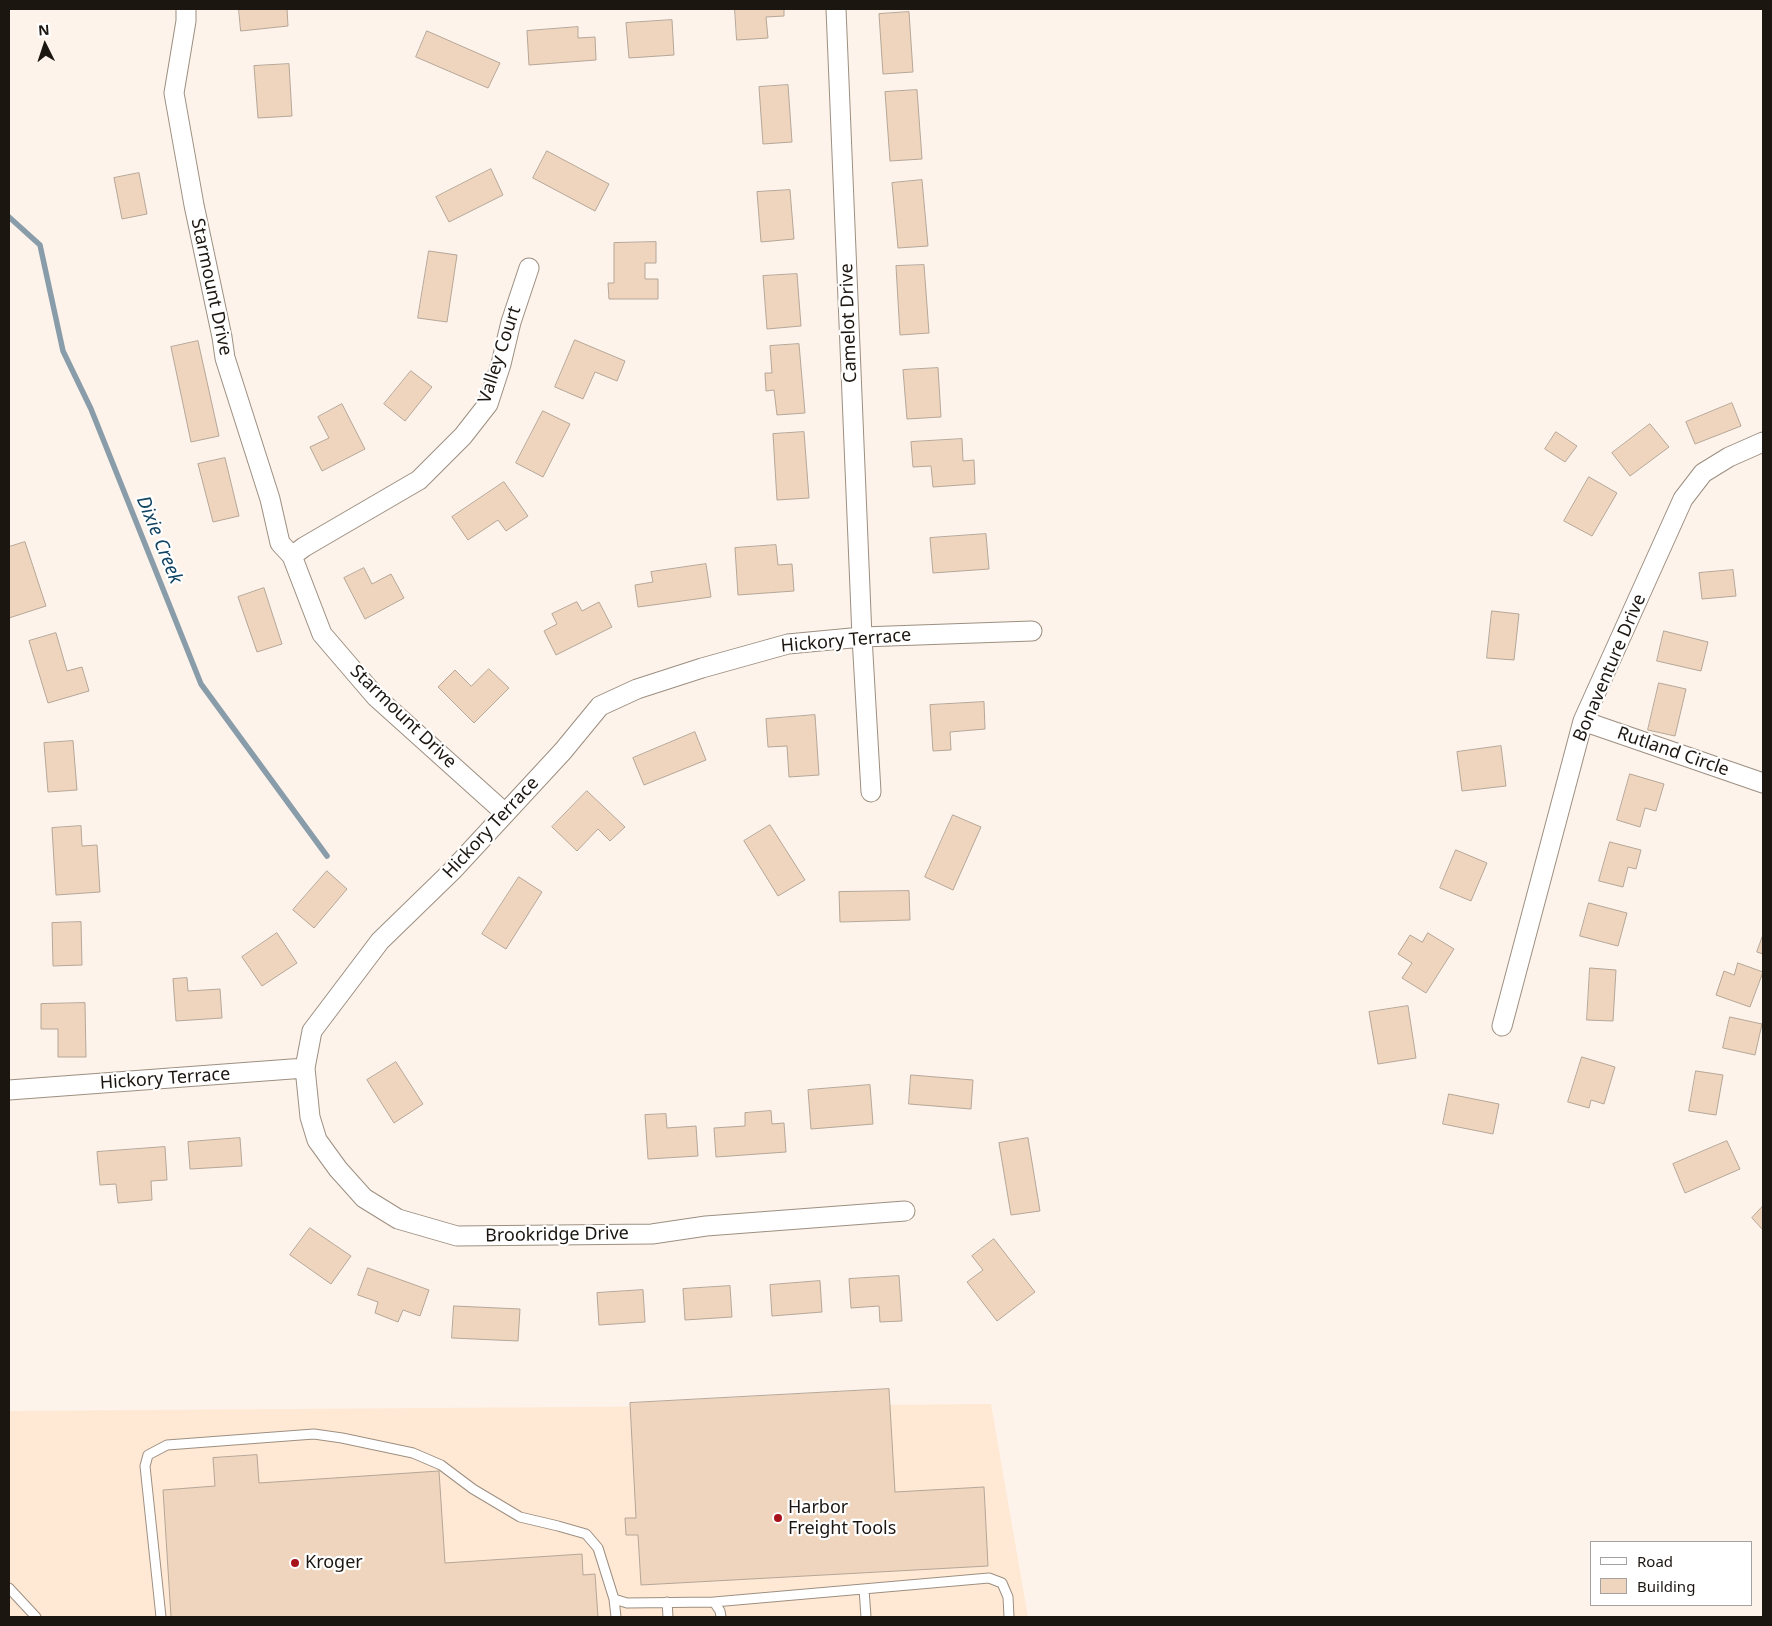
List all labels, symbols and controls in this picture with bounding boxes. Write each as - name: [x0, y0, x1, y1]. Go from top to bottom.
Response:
- north arrow: [20, 20, 70, 70]
- text: N: [38, 20, 50, 39]
- street label: Starmount Drive: [186, 216, 236, 358]
- street label: Camelot Drive: [836, 263, 862, 383]
- street label: Valley Court: [474, 304, 526, 406]
- water label: Dixie Creek: [131, 493, 187, 587]
- street label: Bonaventure Drive: [1569, 591, 1651, 745]
- street label: Hickory Terrace: [780, 625, 912, 657]
- street label: Starmount Drive: [345, 661, 461, 773]
- street label: Rutland Circle: [1614, 723, 1732, 781]
- street label: Hickory Terrace: [439, 773, 543, 883]
- street label: Hickory Terrace: [99, 1064, 231, 1094]
- street label: Brookridge Drive: [485, 1223, 629, 1247]
- place label: Harbor Freight Tools: [788, 1497, 896, 1540]
- marker: Harbor Freight Tools: [772, 1512, 784, 1524]
- legend: [1590, 1541, 1752, 1606]
- text: Road: [1637, 1551, 1673, 1571]
- place label: Kroger: [305, 1552, 363, 1574]
- marker: Kroger: [289, 1557, 301, 1569]
- text: Building: [1637, 1576, 1695, 1596]

